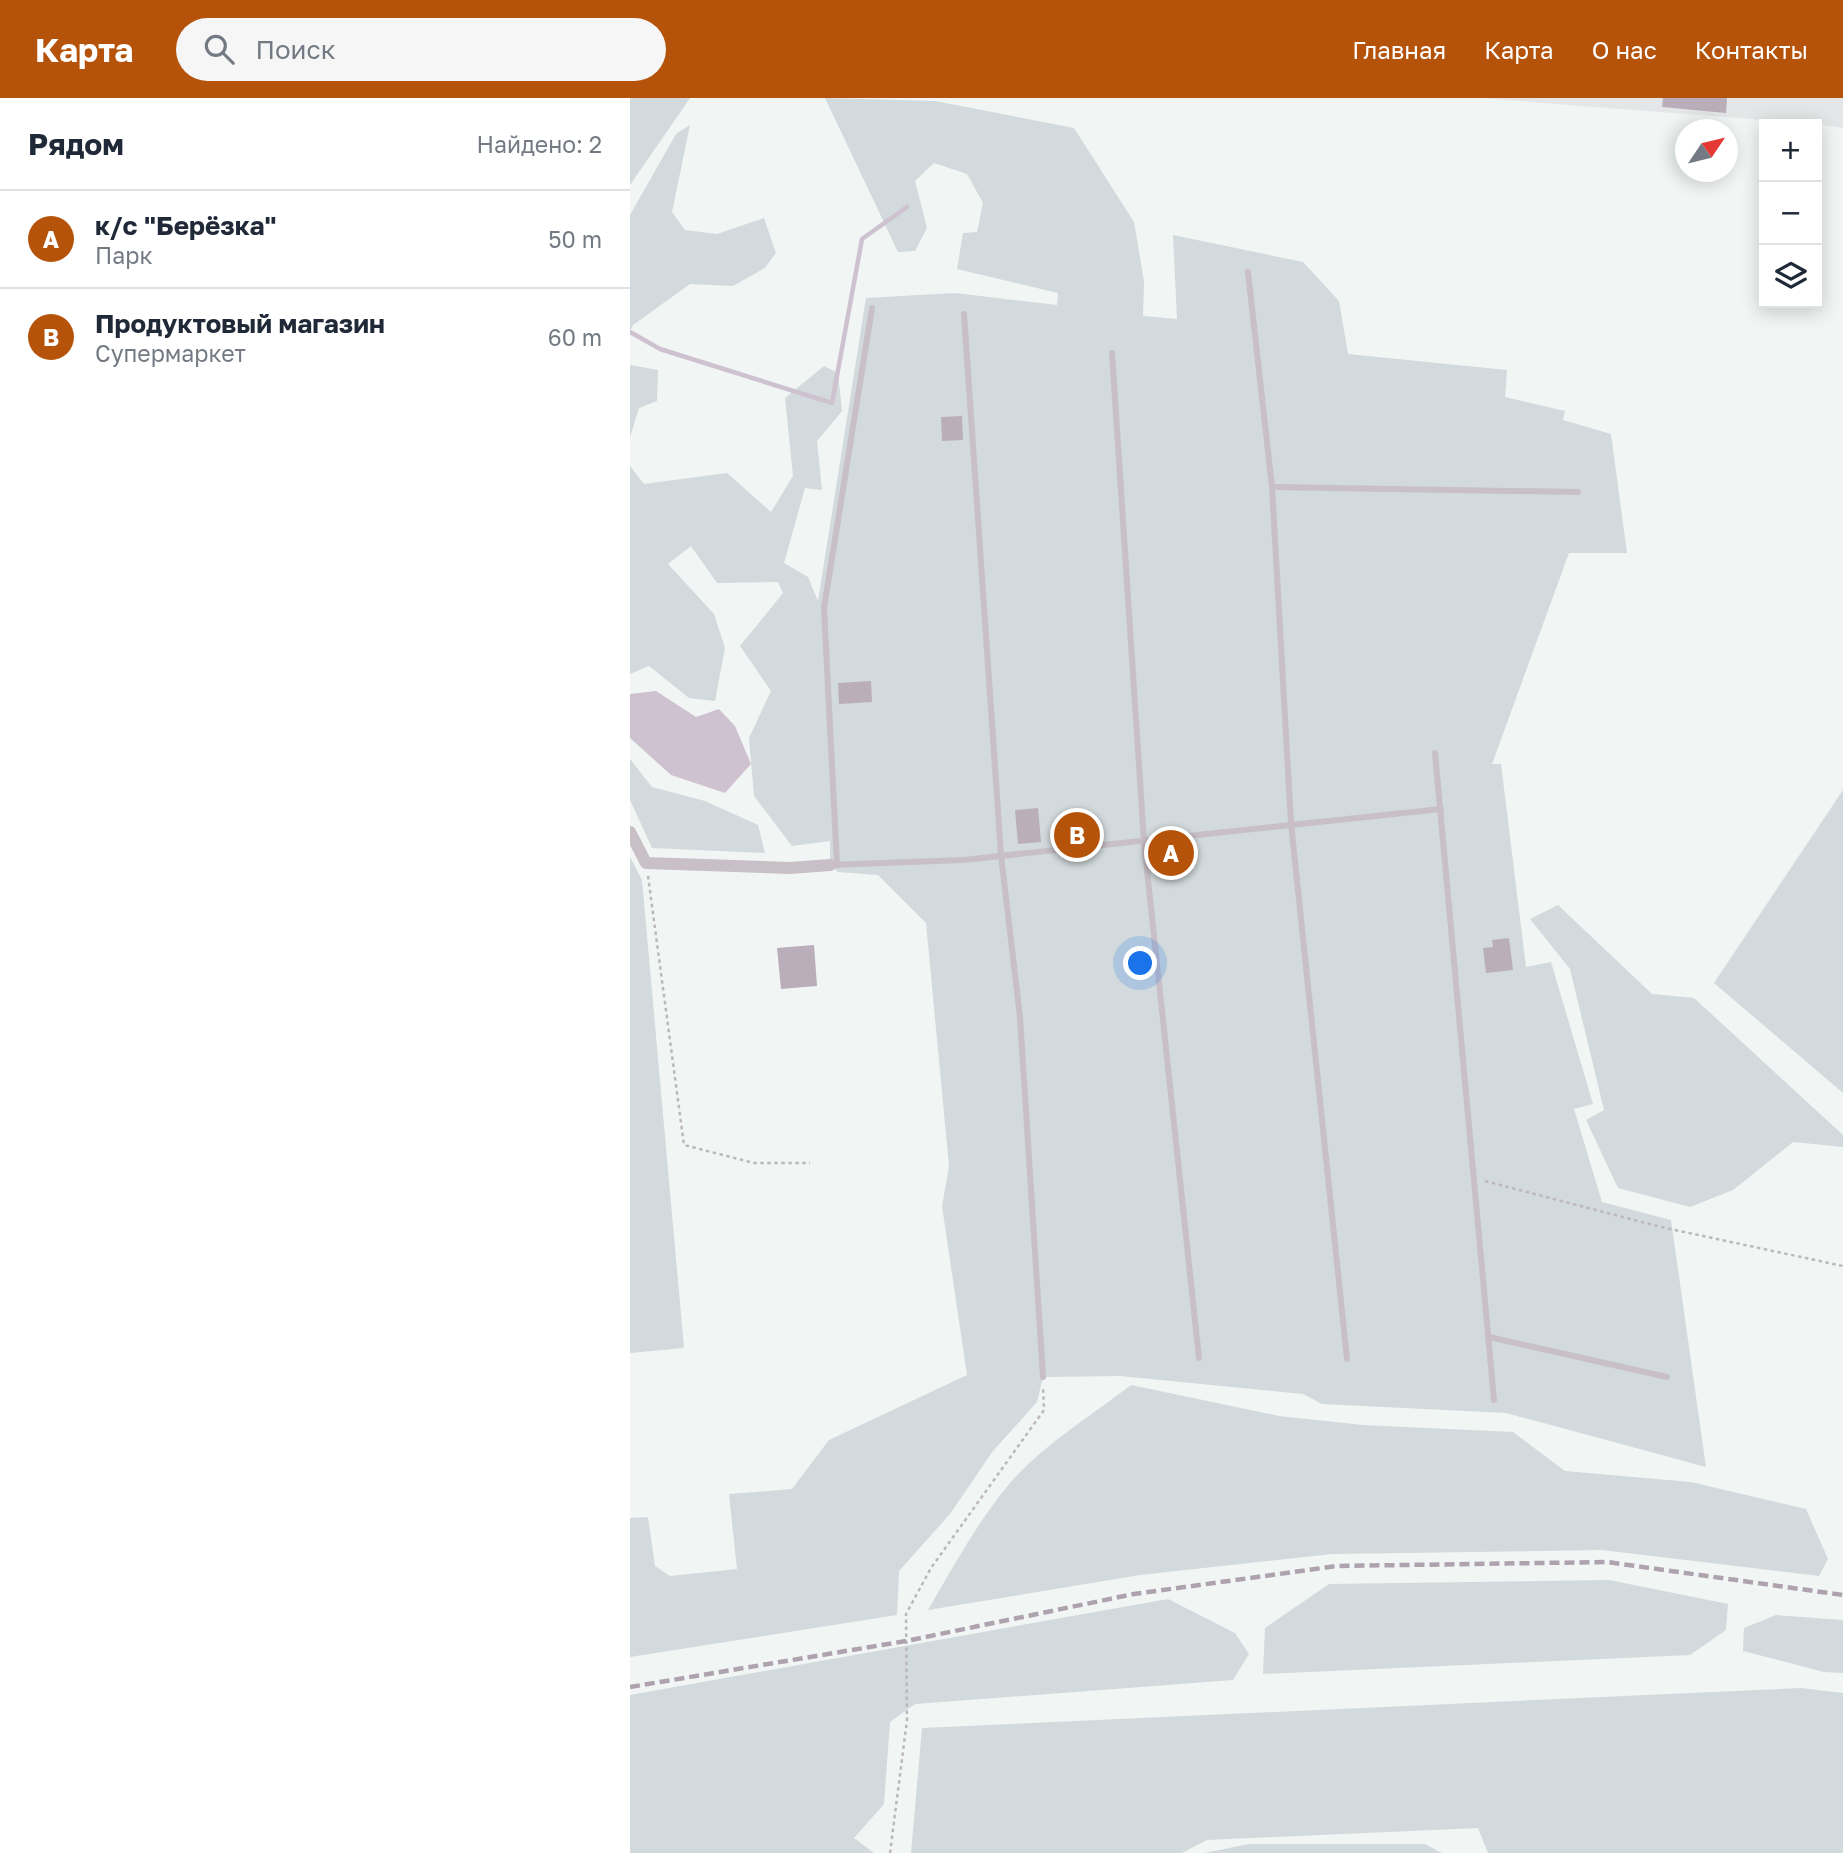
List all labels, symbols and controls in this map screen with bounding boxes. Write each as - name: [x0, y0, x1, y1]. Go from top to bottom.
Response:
- search box: [176, 18, 666, 81]
- text: Карта: [35, 30, 134, 69]
- icon: search: [200, 30, 238, 68]
- text: Поиск: [256, 34, 336, 65]
- text: Главная: [1352, 35, 1446, 64]
- text: Карта: [1484, 35, 1554, 64]
- text: О нас: [1592, 35, 1657, 64]
- text: Контакты: [1695, 35, 1808, 64]
- north arrow: [1675, 119, 1738, 182]
- map controls: [1759, 119, 1822, 308]
- button: +: [1759, 119, 1822, 182]
- text: Рядом: [28, 126, 124, 162]
- text: Найдено: 2: [476, 130, 602, 158]
- button: −: [1759, 182, 1822, 245]
- text: к/с "Берёзка": [95, 210, 276, 241]
- text: A: [43, 225, 59, 253]
- text: 50 m: [548, 225, 602, 253]
- text: Парк: [95, 241, 153, 269]
- button: layers: [1759, 245, 1822, 308]
- text: Продуктовый магазин: [95, 308, 385, 339]
- text: B: [43, 323, 59, 351]
- text: 60 m: [548, 323, 602, 351]
- text: Супермаркет: [95, 339, 246, 367]
- pin: B: [1054, 809, 1100, 861]
- pin: A: [1148, 827, 1194, 879]
- your location: [1123, 946, 1157, 980]

